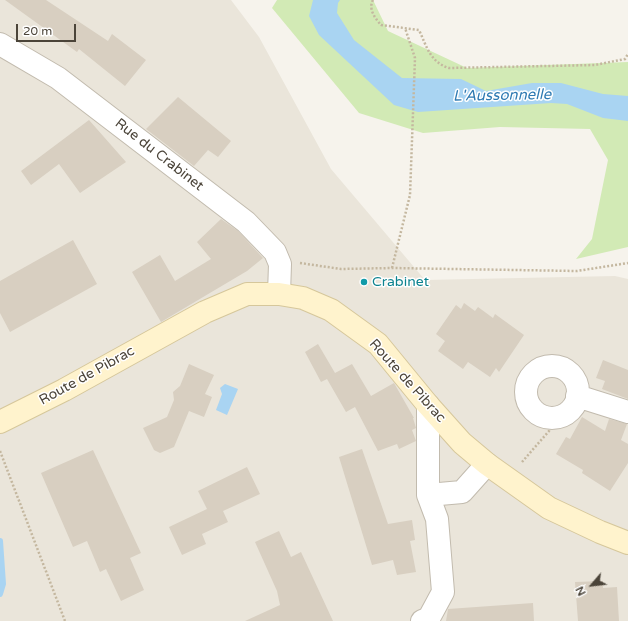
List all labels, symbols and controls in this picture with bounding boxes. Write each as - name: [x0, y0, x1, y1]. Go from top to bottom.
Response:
- scale bar: [18, 16, 78, 42]
- text: 20 m: [23, 24, 52, 38]
- water label: L'Aussonnelle: [453, 86, 551, 106]
- street label: Rue du Crabinet: [111, 115, 207, 195]
- place label: Crabinet: [372, 274, 429, 290]
- marker: Crabinet: [359, 277, 369, 287]
- street label: Route de Pibrac: [365, 336, 449, 426]
- street label: Route de Pibrac: [36, 343, 138, 409]
- north arrow: [572, 565, 612, 605]
- text: N: [573, 584, 589, 598]

